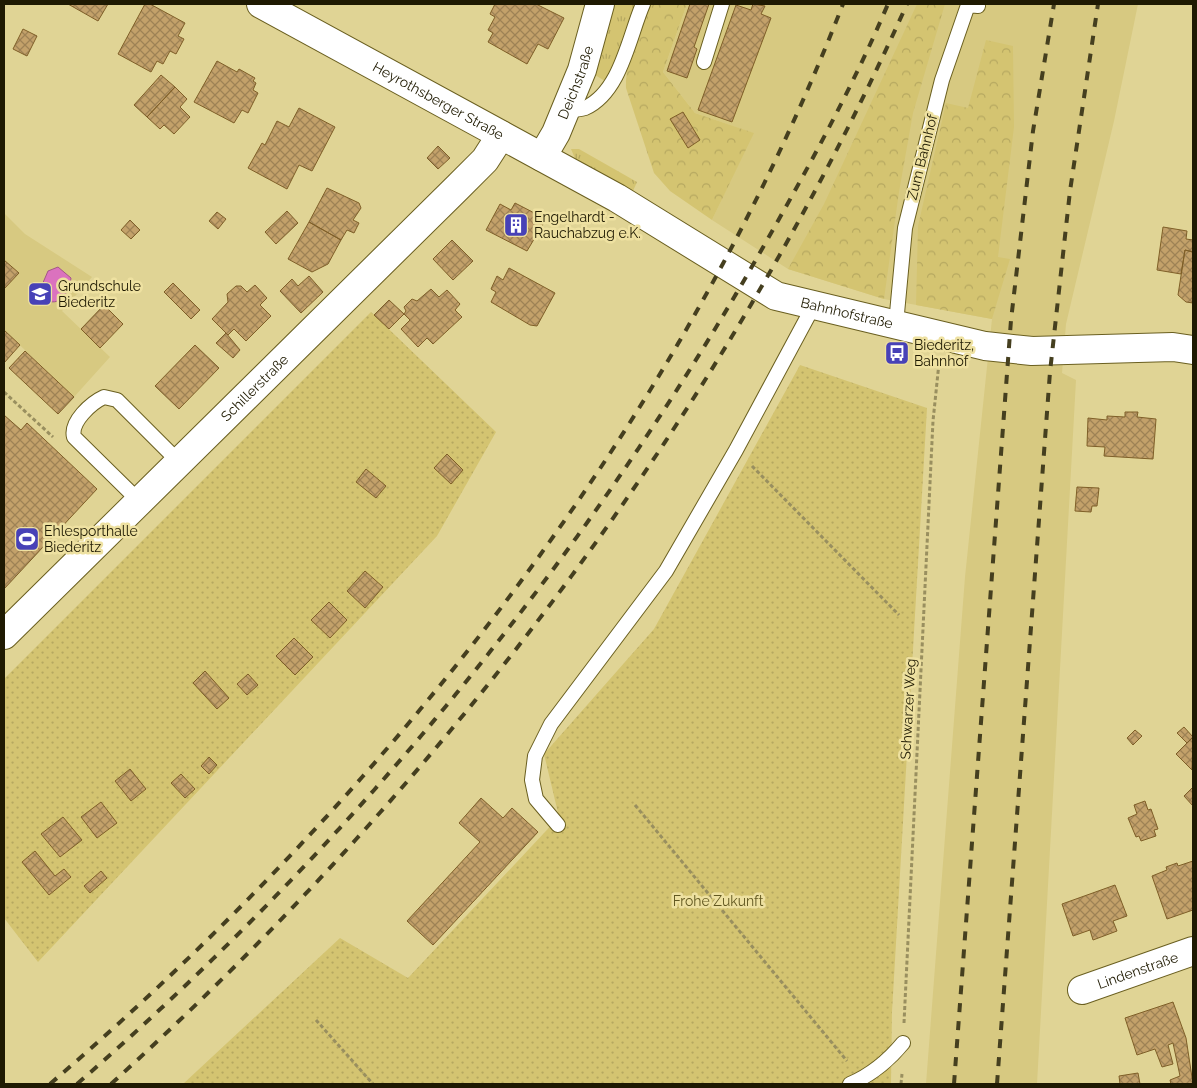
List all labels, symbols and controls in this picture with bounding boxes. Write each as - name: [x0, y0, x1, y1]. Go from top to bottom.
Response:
- street label: Deichstraße: [555, 44, 596, 122]
- street label: Heyrothsberger Straße: [370, 59, 507, 143]
- street label: Zum Bahnhof: [904, 111, 941, 201]
- place label: Engelhardt - Rauchabzug e.K.: [534, 209, 641, 241]
- building icon: Engelhardt - Rauchabzug e.K.: [503, 212, 529, 238]
- place label: Grundschule Biederitz: [58, 278, 141, 310]
- school or university icon: Grundschule Biederitz: [27, 281, 53, 307]
- street label: Bahnhofstraße: [799, 294, 894, 332]
- place label: Biederitz, Bahnhof: [914, 337, 974, 369]
- bus stop icon: Biederitz, Bahnhof: [884, 340, 910, 366]
- street label: Schillerstraße: [218, 351, 292, 424]
- place label: Ehlesporthalle Biederitz: [44, 523, 138, 555]
- sports icon: Ehlesporthalle Biederitz: [14, 526, 40, 552]
- street label: Schwarzer Weg: [897, 658, 919, 760]
- park label: Frohe Zukunft: [673, 893, 764, 909]
- street label: Lindenstraße: [1095, 949, 1180, 992]

